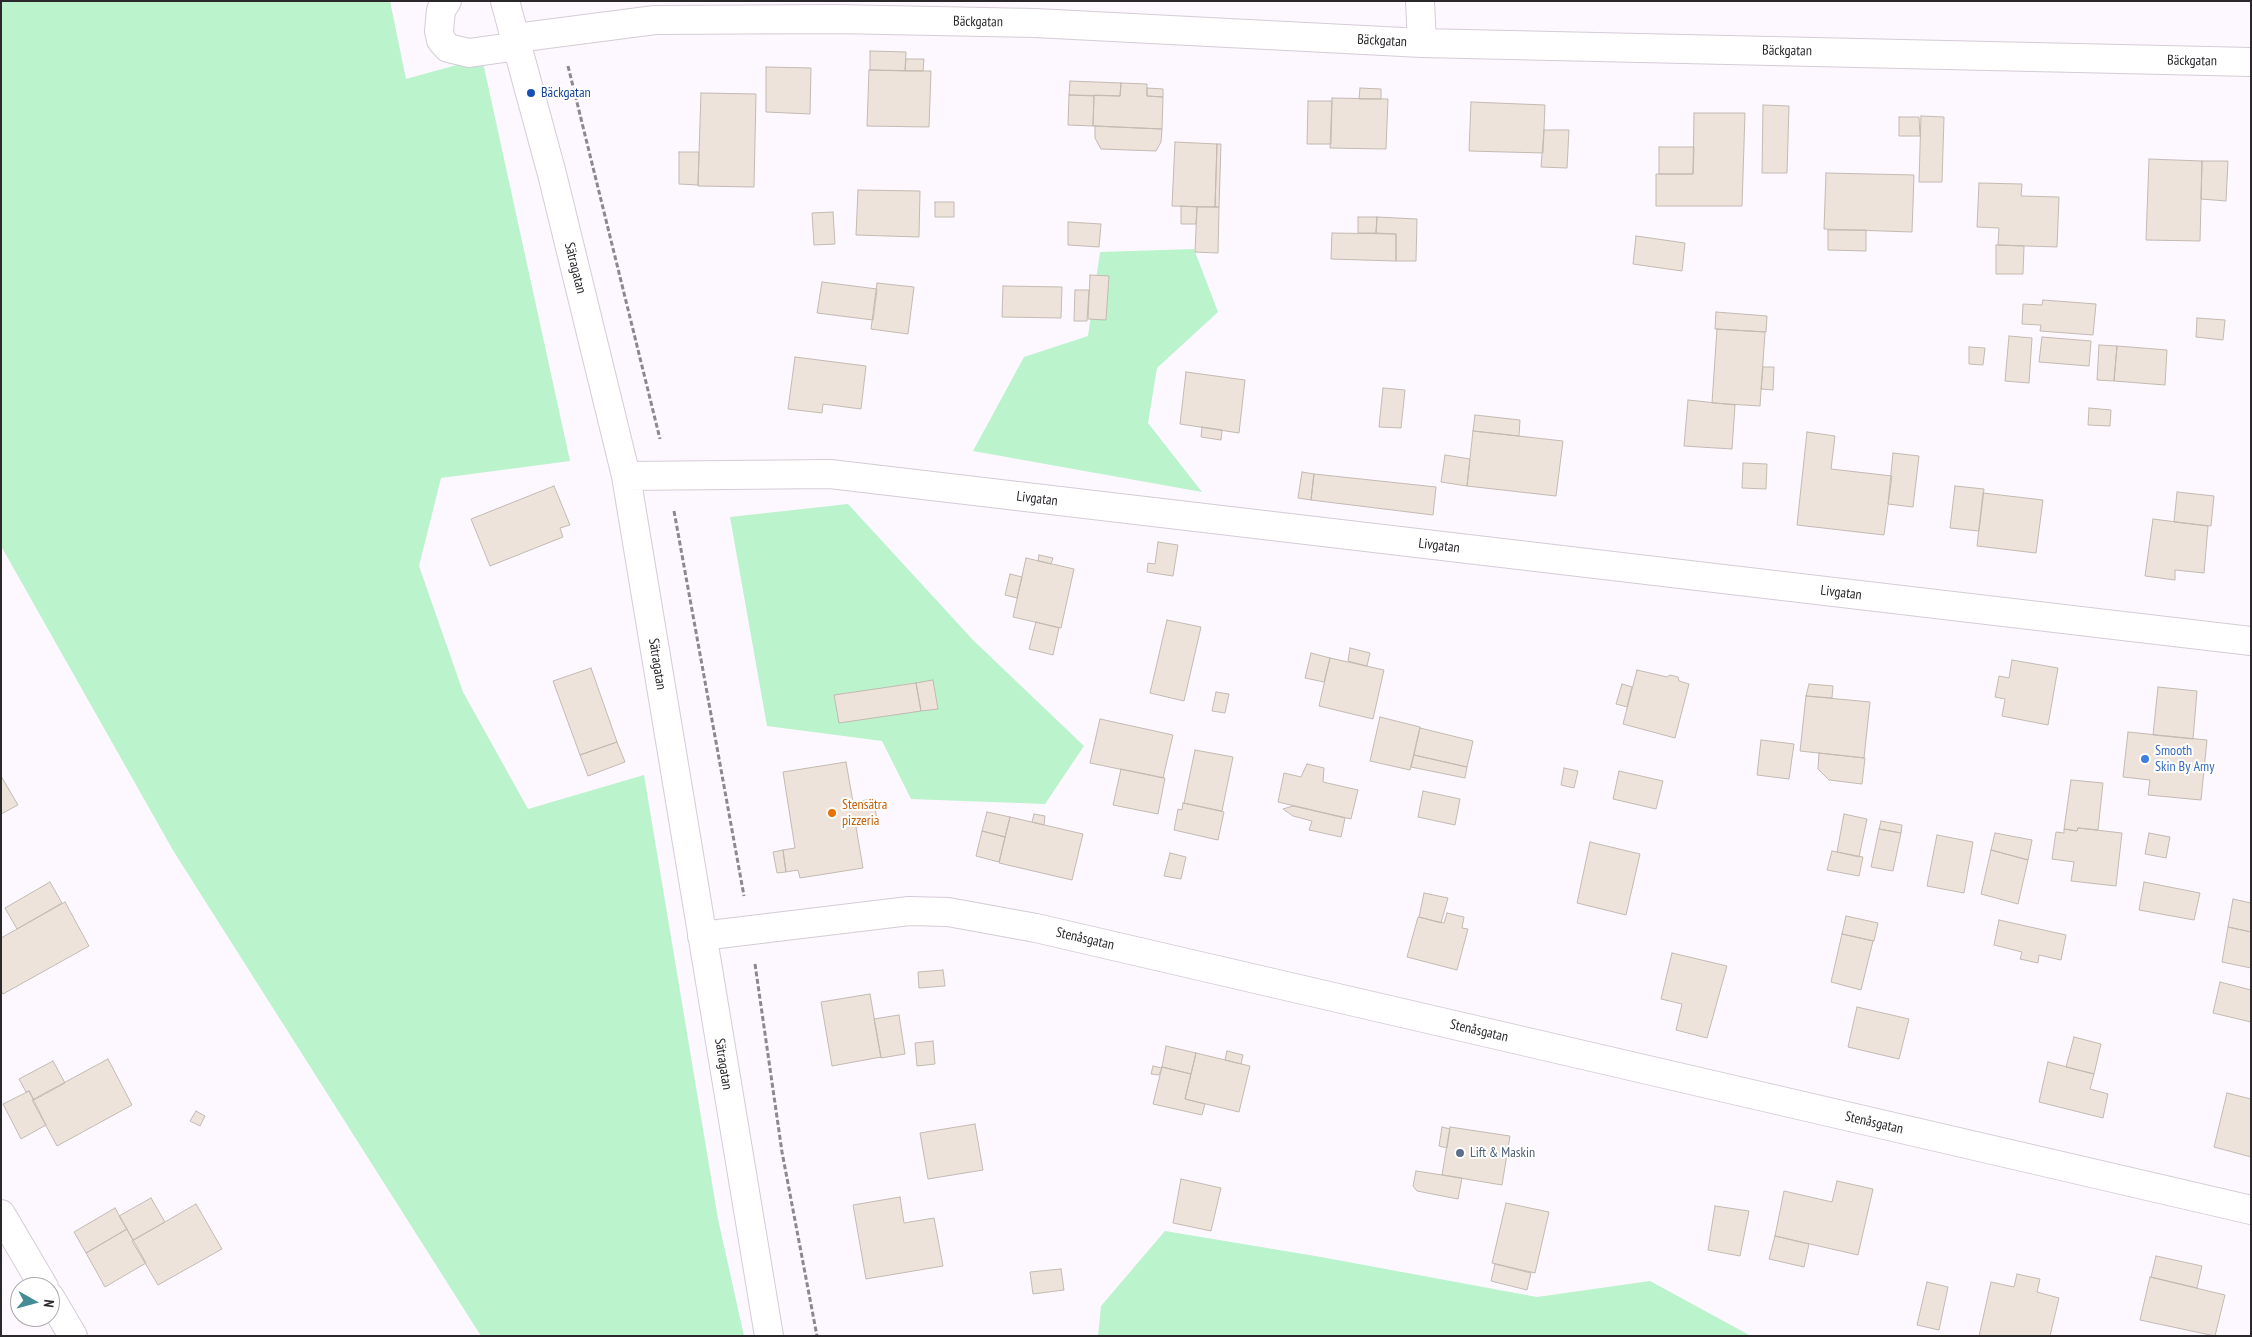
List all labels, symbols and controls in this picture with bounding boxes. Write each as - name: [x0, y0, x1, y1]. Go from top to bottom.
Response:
- street label: Bäckgatan: [953, 13, 1003, 31]
- street label: Bäckgatan: [1357, 31, 1407, 51]
- street label: Bäckgatan: [1762, 42, 1812, 60]
- street label: Bäckgatan: [2167, 52, 2217, 70]
- place label: Bäckgatan: [541, 85, 591, 101]
- marker: Bäckgatan: [525, 87, 537, 99]
- street label: Sätragatan: [561, 241, 589, 295]
- street label: Livgatan: [1015, 488, 1059, 510]
- street label: Livgatan: [1417, 535, 1461, 557]
- street label: Livgatan: [1819, 582, 1863, 604]
- street label: Sätragatan: [645, 637, 669, 691]
- place label: Smooth Skin By Amy: [2155, 743, 2214, 776]
- marker: Smooth Skin By Amy: [2139, 753, 2151, 765]
- place label: Stensätra pizzeria: [842, 797, 887, 830]
- marker: Stensätra pizzeria: [826, 807, 838, 819]
- street label: Stenåsgatan: [1054, 924, 1116, 954]
- street label: Stenåsgatan: [1448, 1016, 1510, 1046]
- street label: Sätragatan: [711, 1037, 735, 1091]
- street label: Stenåsgatan: [1843, 1108, 1905, 1138]
- place label: Lift & Maskin: [1470, 1145, 1535, 1161]
- marker: Lift & Maskin: [1454, 1147, 1466, 1159]
- north arrow: [10, 1277, 60, 1327]
- text: N: [40, 1299, 58, 1309]

